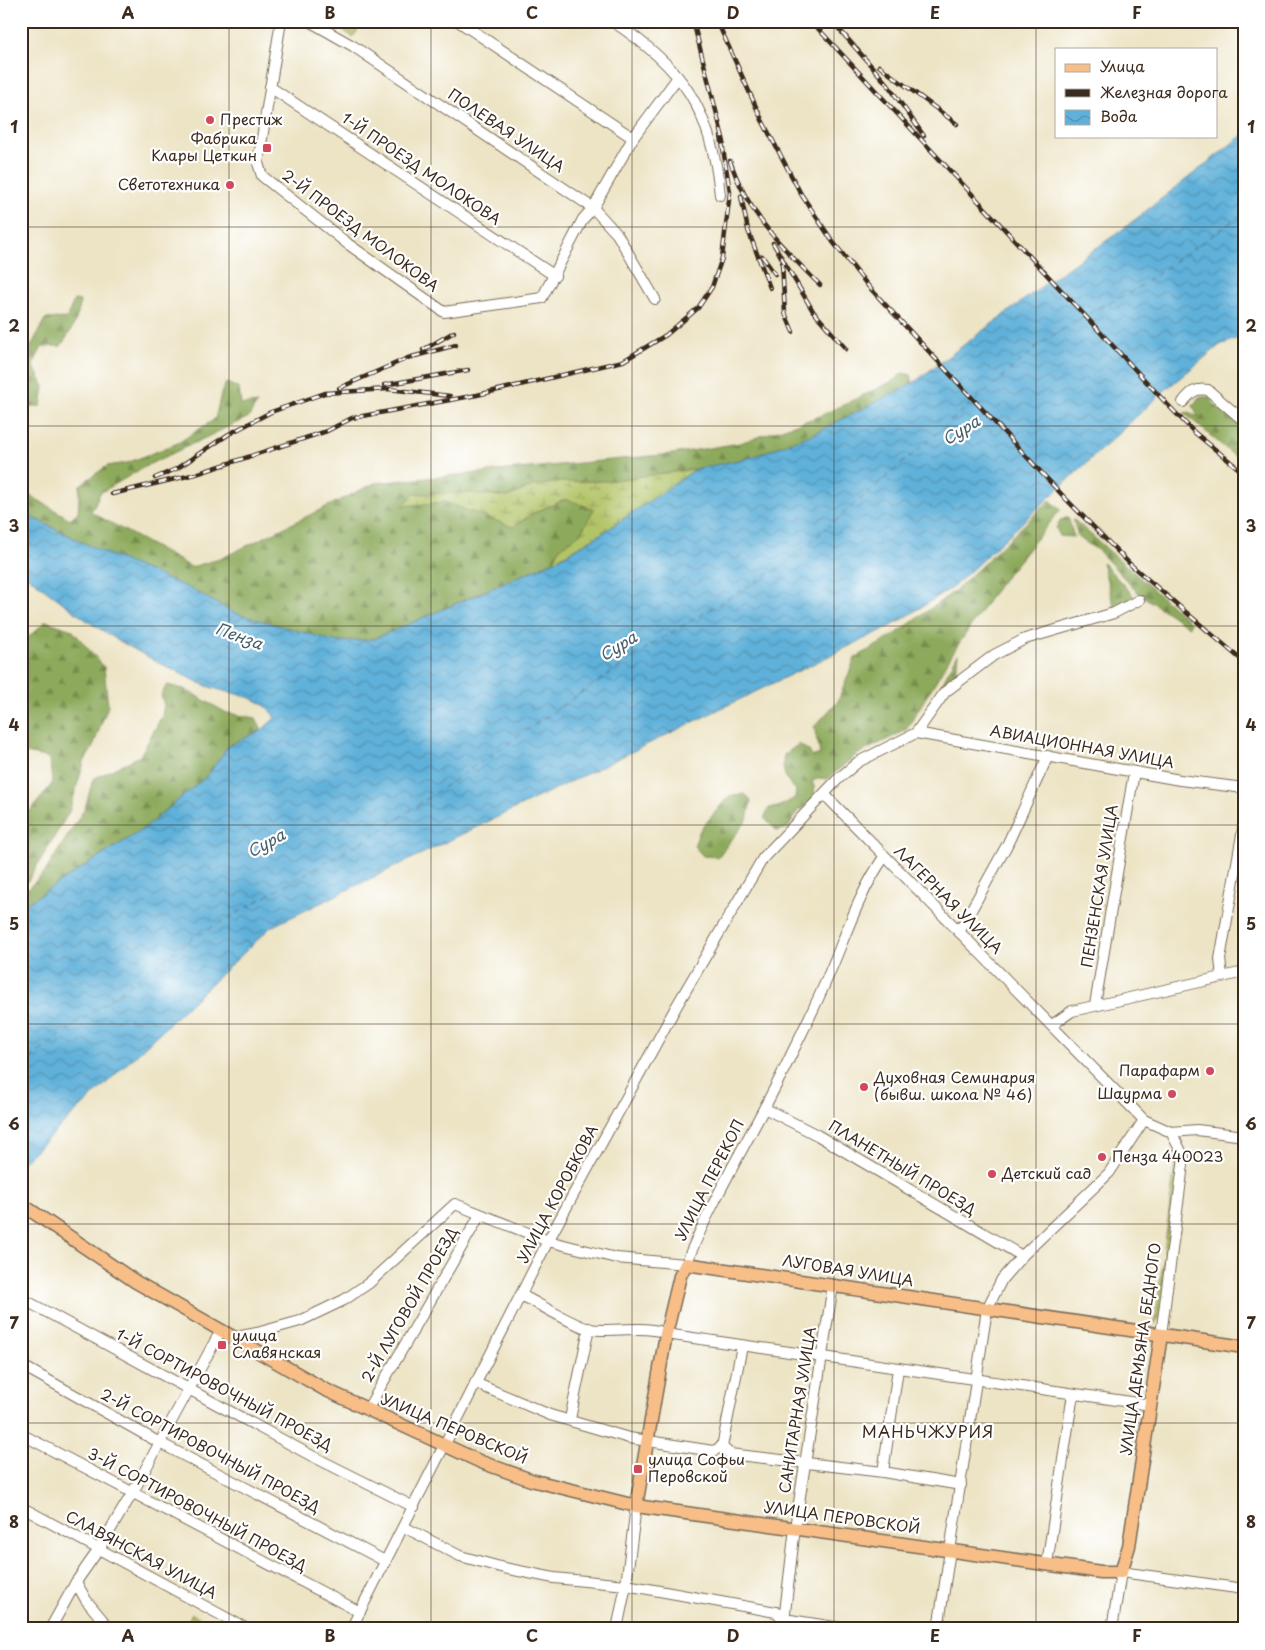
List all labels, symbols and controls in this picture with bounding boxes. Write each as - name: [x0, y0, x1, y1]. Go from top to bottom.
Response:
- text: A: [122, 0, 135, 24]
- text: B: [325, 0, 336, 24]
- text: C: [526, 0, 538, 24]
- text: D: [727, 0, 739, 24]
- text: E: [930, 0, 940, 24]
- text: F: [1132, 0, 1142, 24]
- legend: [1055, 48, 1218, 138]
- text: Улица: [1100, 54, 1145, 77]
- text: Железная дорога: [1100, 80, 1228, 103]
- street label: ПОЛЕВАЯ УЛИЦА: [444, 82, 570, 177]
- text: Вода: [1100, 104, 1138, 127]
- street label: 1-Й ПРОЕЗД МОЛОКОВА: [338, 106, 506, 230]
- place label: Престиж: [220, 107, 282, 130]
- text: 1: [10, 114, 18, 138]
- marker: Престиж: [204, 114, 216, 126]
- text: 1: [1247, 114, 1255, 138]
- place label: Фабрика Клары Цеткин: [151, 126, 258, 166]
- marker: Фабрика Клары Цеткин: [261, 142, 273, 154]
- street label: 2-Й ПРОЕЗД МОЛОКОВА: [278, 163, 444, 297]
- place label: Светотехника: [118, 172, 221, 195]
- marker: Светотехника: [224, 179, 236, 191]
- text: 2: [8, 313, 20, 337]
- text: 2: [1245, 313, 1257, 337]
- water label: Сура: [937, 408, 985, 450]
- text: 3: [9, 513, 19, 537]
- text: 3: [1246, 513, 1256, 537]
- water label: Пенза: [212, 615, 267, 655]
- water label: Сура: [594, 624, 642, 666]
- text: 4: [9, 712, 20, 736]
- text: 4: [1246, 712, 1257, 736]
- street label: АВИАЦИОННАЯ УЛИЦА: [988, 718, 1176, 773]
- street label: ПЕНЗЕНСКАЯ УЛИЦА: [1074, 803, 1123, 969]
- water label: Сура: [242, 821, 290, 862]
- street label: ЛАГЕРНАЯ УЛИЦА: [890, 839, 1009, 958]
- text: 5: [9, 911, 19, 935]
- text: 5: [1246, 911, 1256, 935]
- place label: Парафарм: [1119, 1058, 1200, 1081]
- place label: Духовная Семинария (бывш. школа № 46): [873, 1065, 1035, 1105]
- marker: Парафарм: [1204, 1065, 1216, 1077]
- marker: Духовная Семинария (бывш. школа № 46): [858, 1081, 870, 1093]
- place label: Шаурма: [1097, 1081, 1163, 1104]
- marker: Шаурма: [1166, 1088, 1178, 1100]
- text: 6: [8, 1111, 20, 1135]
- text: 6: [1245, 1111, 1257, 1135]
- street label: ПЛАНЕТНЫЙ ПРОЕЗД: [825, 1113, 981, 1220]
- street label: УЛИЦА ПЕРЕКОП: [668, 1115, 749, 1244]
- street label: УЛИЦА КОРОБКОВА: [510, 1120, 603, 1266]
- place label: Пенза 440023: [1112, 1144, 1223, 1167]
- marker: Пенза 440023: [1096, 1151, 1108, 1163]
- place label: Детский сад: [1001, 1161, 1091, 1184]
- marker: Детский сад: [986, 1168, 998, 1180]
- street label: 2-Й ЛУГОВОЙ ПРОЕЗД: [355, 1222, 463, 1386]
- street label: УЛИЦА ДЕМЬЯНА БЕДНОГО: [1113, 1241, 1166, 1456]
- street label: ЛУГОВАЯ УЛИЦА: [781, 1248, 915, 1291]
- text: 7: [9, 1310, 19, 1334]
- text: 7: [1246, 1310, 1256, 1334]
- street label: 1-Й СОРТИРОВОЧНЫЙ ПРОЕЗД: [113, 1322, 337, 1456]
- place label: улица Славянская: [232, 1323, 321, 1363]
- street label: САНИТАРНАЯ УЛИЦА: [772, 1325, 821, 1495]
- marker: улица Славянская: [216, 1339, 228, 1351]
- street label: 2-Й СОРТИРОВОЧНЫЙ ПРОЕЗД: [97, 1382, 325, 1518]
- street label: УЛИЦА ПЕРОВСКОЙ: [378, 1386, 531, 1469]
- district label: МАНЬЧЖУРИЯ: [862, 1419, 994, 1443]
- street label: 3-Й СОРТИРОВОЧНЫЙ ПРОЕЗД: [84, 1441, 312, 1577]
- place label: улица Софьи Перовской: [648, 1447, 745, 1487]
- marker: улица Софьи Перовской: [632, 1463, 644, 1475]
- street label: УЛИЦА ПЕРОВСКОЙ: [763, 1494, 922, 1539]
- street label: СЛАВЯНСКАЯ УЛИЦА: [62, 1504, 222, 1603]
- text: 8: [9, 1509, 19, 1533]
- text: 8: [1246, 1509, 1256, 1533]
- text: A: [122, 1623, 135, 1647]
- text: B: [325, 1623, 336, 1647]
- text: C: [526, 1623, 538, 1647]
- text: D: [727, 1623, 739, 1647]
- text: E: [930, 1623, 940, 1647]
- text: F: [1132, 1623, 1142, 1647]

